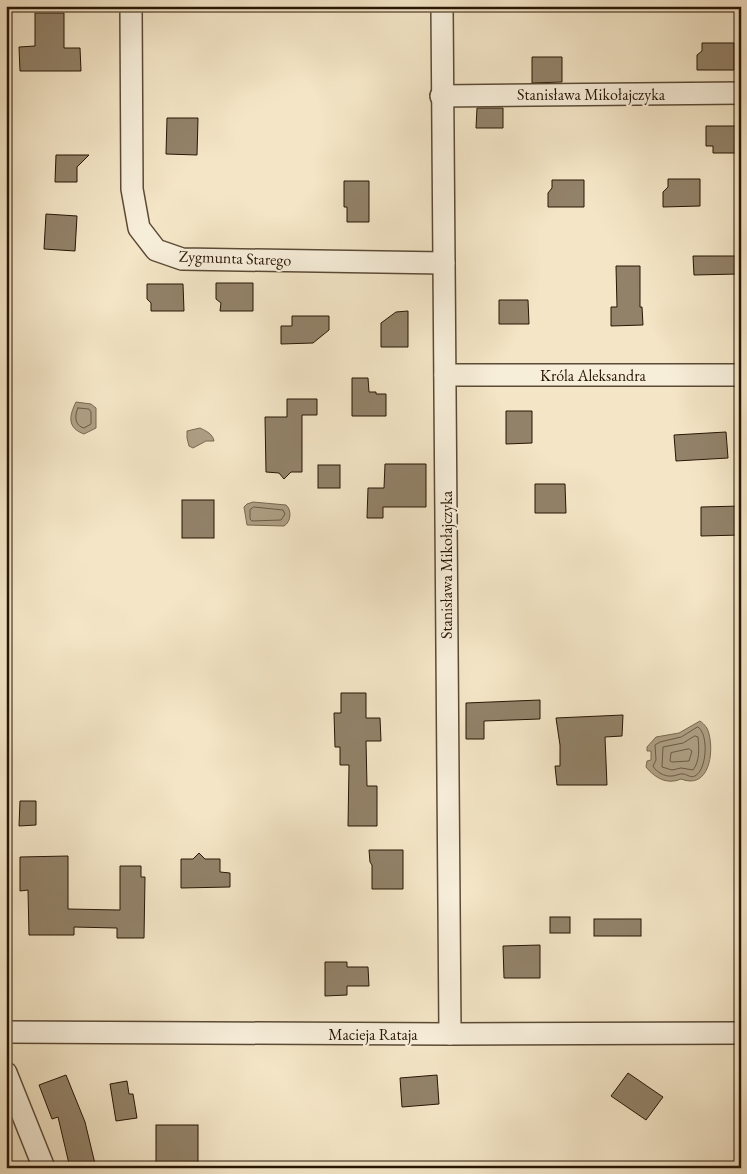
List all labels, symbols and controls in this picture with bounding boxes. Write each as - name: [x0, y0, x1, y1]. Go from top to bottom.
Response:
- street label: Stanisława Mikołajczyka: [517, 84, 666, 105]
- street label: Zygmunta Starego: [178, 246, 292, 270]
- street label: Króla Aleksandra: [540, 365, 647, 386]
- street label: Stanisława Mikołajczyka: [436, 490, 457, 639]
- street label: Macieja Rataja: [328, 1024, 418, 1045]

